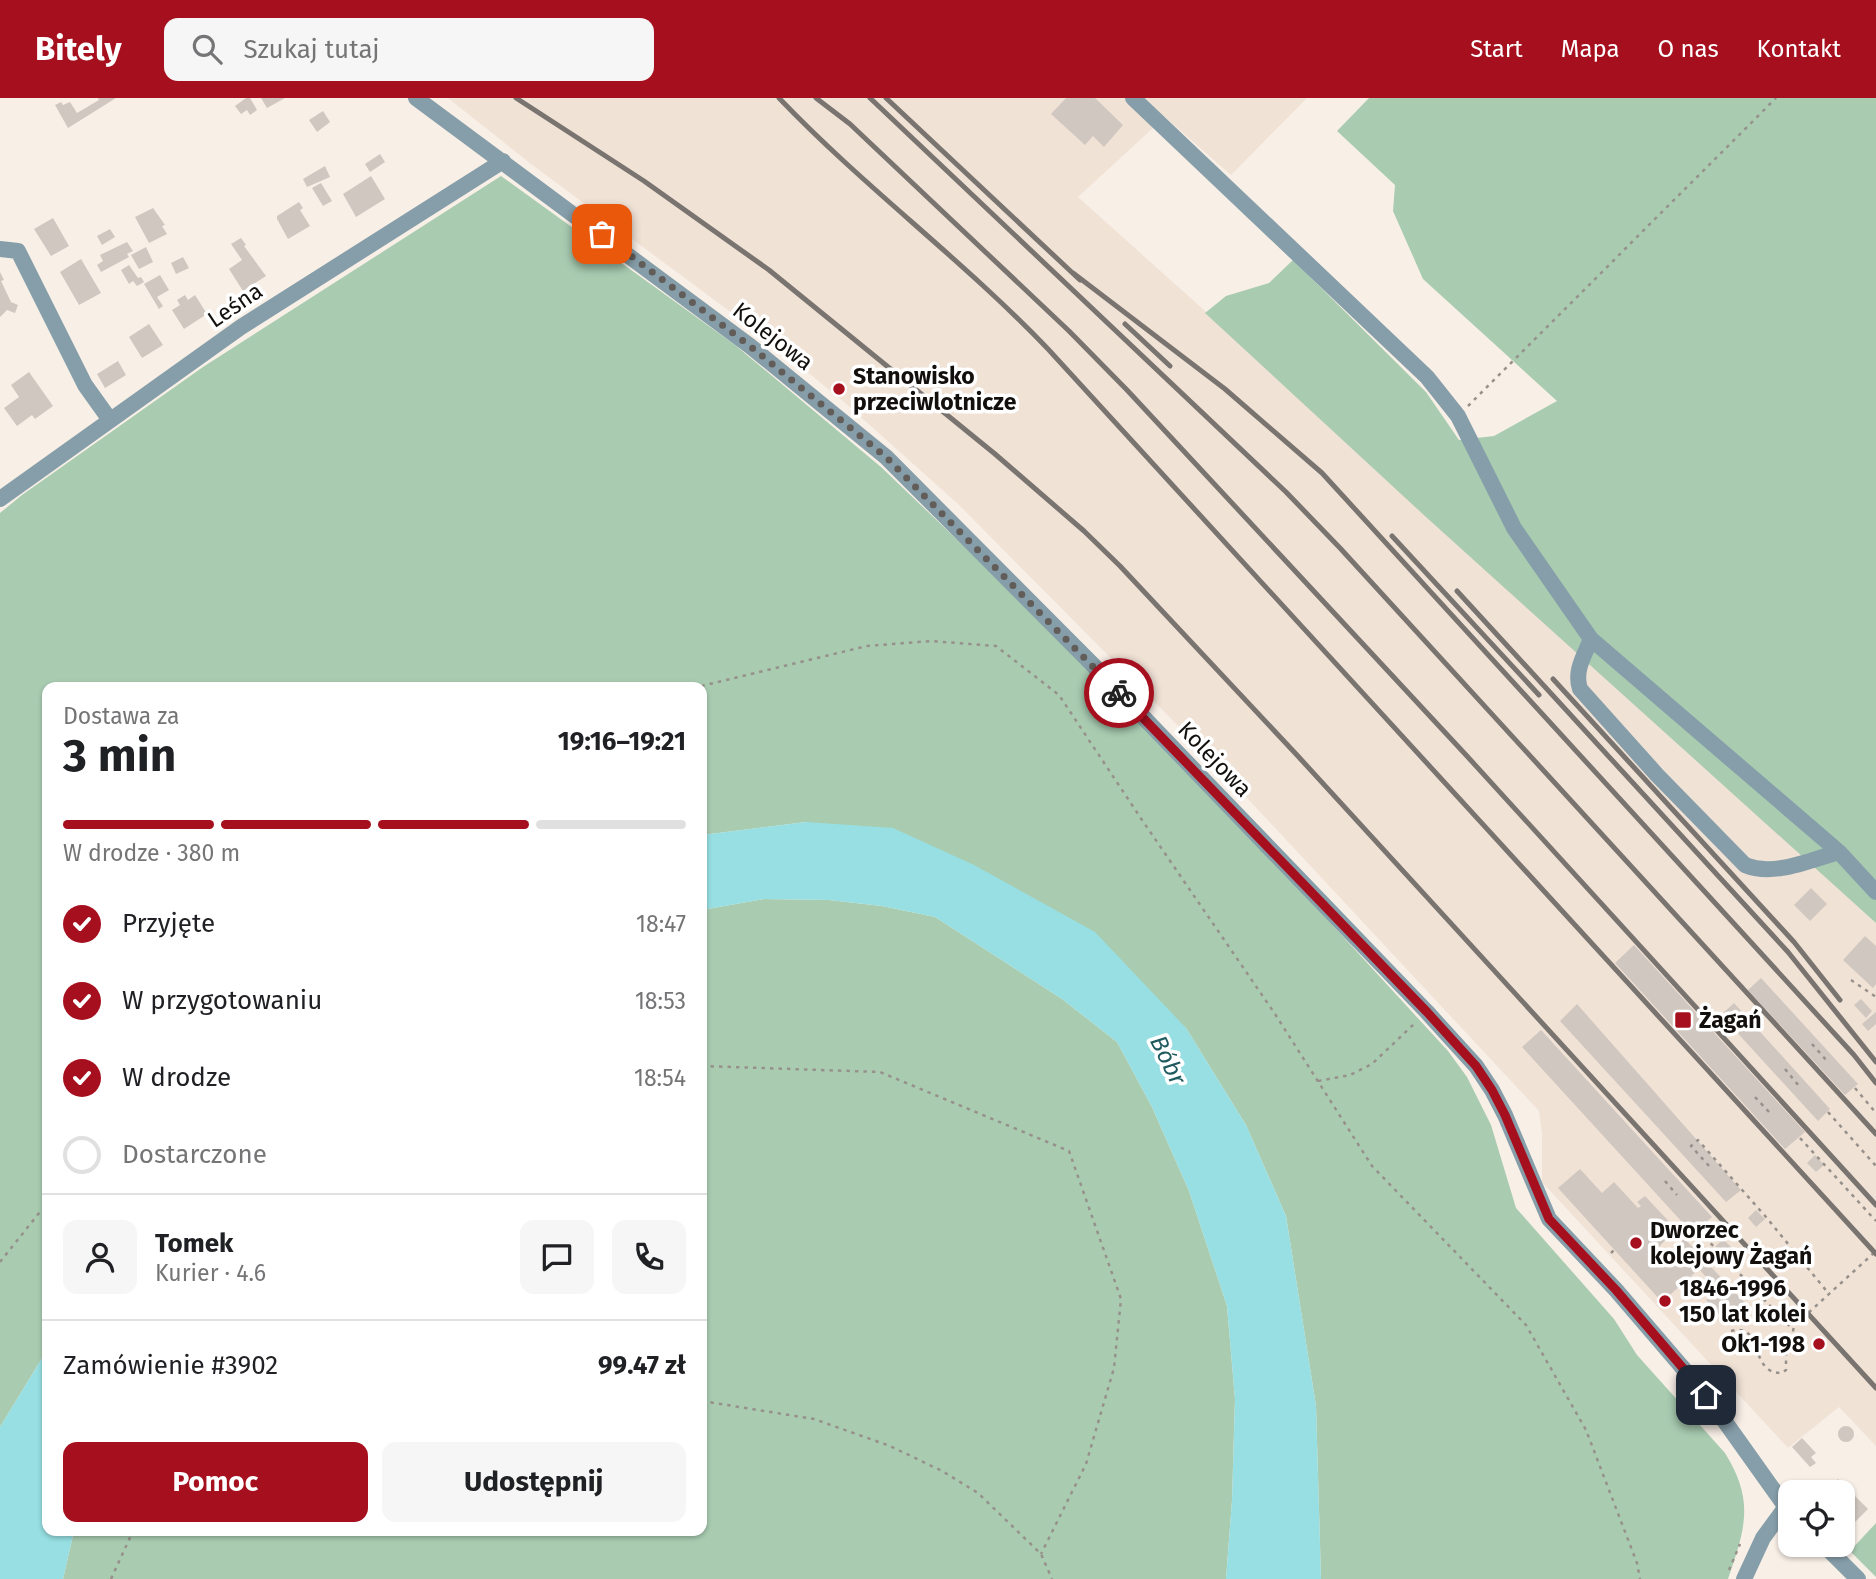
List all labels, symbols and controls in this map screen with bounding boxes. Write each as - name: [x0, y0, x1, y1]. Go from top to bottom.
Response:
- search box: [164, 18, 654, 81]
- text: Bitely: [35, 29, 122, 69]
- icon: search: [188, 30, 226, 68]
- text: Szukaj tutaj: [244, 34, 380, 65]
- text: Start: [1470, 35, 1523, 63]
- text: Mapa: [1561, 35, 1620, 63]
- text: O nas: [1658, 35, 1719, 63]
- text: Kontakt: [1757, 35, 1841, 63]
- pin: [572, 204, 632, 264]
- icon: bag: [583, 215, 621, 253]
- street label: Leśna: [202, 277, 268, 333]
- street label: Kolejowa: [727, 296, 819, 376]
- place label: Stanowisko przeciwlotnicze: [853, 362, 1017, 416]
- marker: Stanowisko przeciwlotnicze: [831, 381, 847, 397]
- courier: [1084, 658, 1154, 728]
- icon: bike: [1100, 674, 1138, 712]
- text: Dostawa za: [63, 702, 180, 730]
- street label: Kolejowa: [1172, 715, 1258, 803]
- text: 19:16–19:21: [558, 726, 686, 757]
- text: 3 min: [63, 728, 176, 783]
- text: W drodze · 380 m: [63, 839, 240, 867]
- icon: check: [63, 905, 101, 943]
- text: Przyjęte: [122, 908, 215, 939]
- text: 18:47: [636, 910, 686, 938]
- icon: check: [63, 982, 101, 1020]
- text: W przygotowaniu: [122, 985, 322, 1016]
- text: 18:53: [635, 987, 686, 1015]
- place label: Żagań: [1699, 1005, 1762, 1034]
- marker: Żagań: [1673, 1010, 1693, 1030]
- water label: Bóbr: [1144, 1031, 1192, 1090]
- icon: check: [63, 1059, 101, 1097]
- text: W drodze: [122, 1062, 231, 1093]
- text: 18:54: [634, 1064, 686, 1092]
- text: Dostarczone: [122, 1139, 267, 1170]
- place label: Dworzec kolejowy Żagań: [1650, 1216, 1812, 1270]
- button: person: [63, 1220, 137, 1294]
- button: chat: [520, 1220, 594, 1294]
- button: phone: [612, 1220, 686, 1294]
- text: Tomek: [155, 1228, 233, 1259]
- marker: Dworzec kolejowy Żagań: [1628, 1235, 1644, 1251]
- text: Kurier · 4.6: [155, 1259, 266, 1287]
- place label: 1846-1996 150 lat kolei: [1679, 1274, 1806, 1328]
- marker: 1846-1996 150 lat kolei: [1657, 1293, 1673, 1309]
- place label: Ok1-198: [1721, 1330, 1805, 1358]
- marker: Ok1-198: [1811, 1336, 1827, 1352]
- text: Zamówienie #3902: [63, 1350, 278, 1381]
- text: 99.47 zł: [598, 1350, 686, 1381]
- pin: [1676, 1365, 1736, 1425]
- icon: home: [1687, 1376, 1725, 1414]
- button: Pomoc: [63, 1442, 368, 1522]
- button: Udostępnij: [382, 1442, 686, 1522]
- map controls: [1778, 1480, 1855, 1557]
- button: locate: [1778, 1480, 1855, 1557]

